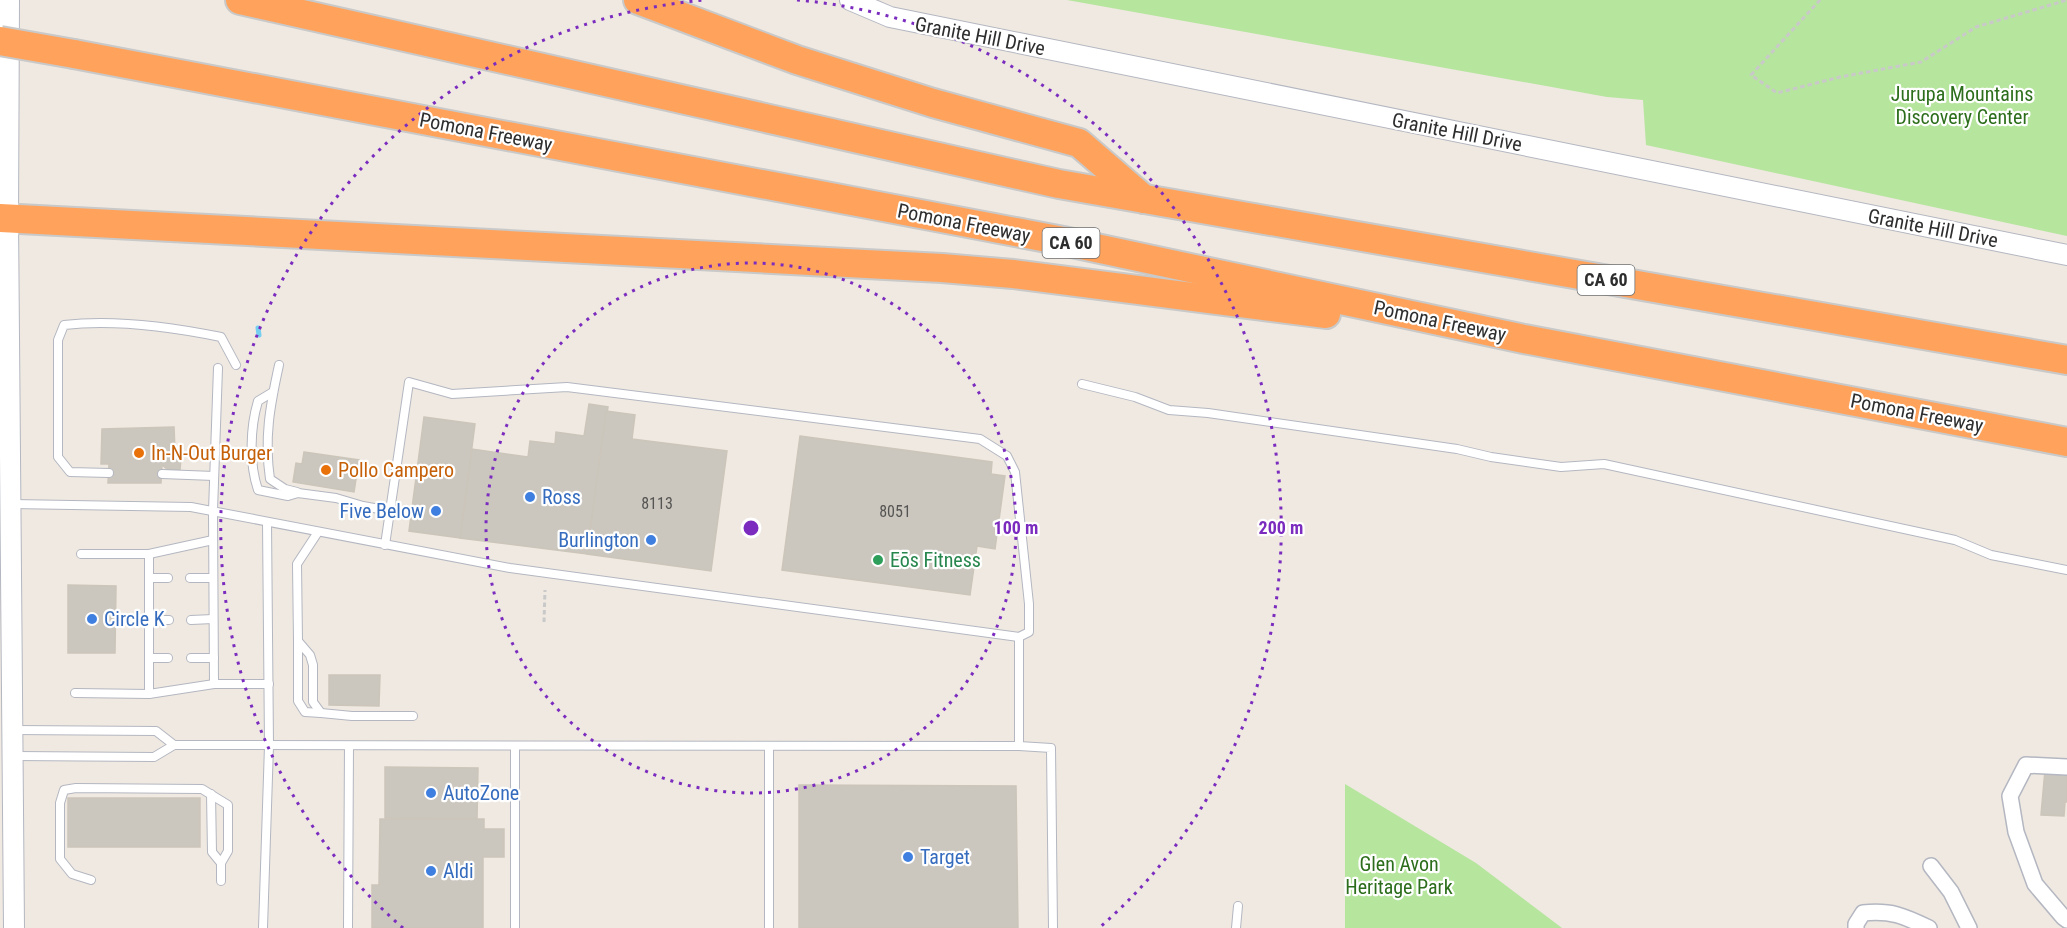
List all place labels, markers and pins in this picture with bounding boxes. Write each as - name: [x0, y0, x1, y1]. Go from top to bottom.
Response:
- place label: In-N-Out Burger: [151, 441, 272, 465]
- marker: In-N-Out Burger: [132, 446, 146, 460]
- place label: Pollo Campero: [338, 458, 454, 482]
- marker: Pollo Campero: [319, 463, 333, 477]
- place label: Ross: [542, 485, 581, 509]
- marker: Ross: [523, 490, 537, 504]
- place label: Five Below: [339, 499, 424, 523]
- marker: Five Below: [429, 504, 443, 518]
- centre of rings: [741, 518, 761, 538]
- place label: Burlington: [558, 528, 639, 552]
- marker: Burlington: [644, 533, 658, 547]
- place label: Eōs Fitness: [890, 548, 981, 572]
- marker: Eōs Fitness: [871, 553, 885, 567]
- place label: Circle K: [104, 607, 165, 631]
- marker: Circle K: [85, 612, 99, 626]
- place label: AutoZone: [443, 781, 519, 805]
- marker: AutoZone: [424, 786, 438, 800]
- place label: Target: [920, 845, 970, 869]
- marker: Target: [901, 850, 915, 864]
- place label: Aldi: [443, 859, 474, 883]
- marker: Aldi: [424, 864, 438, 878]

